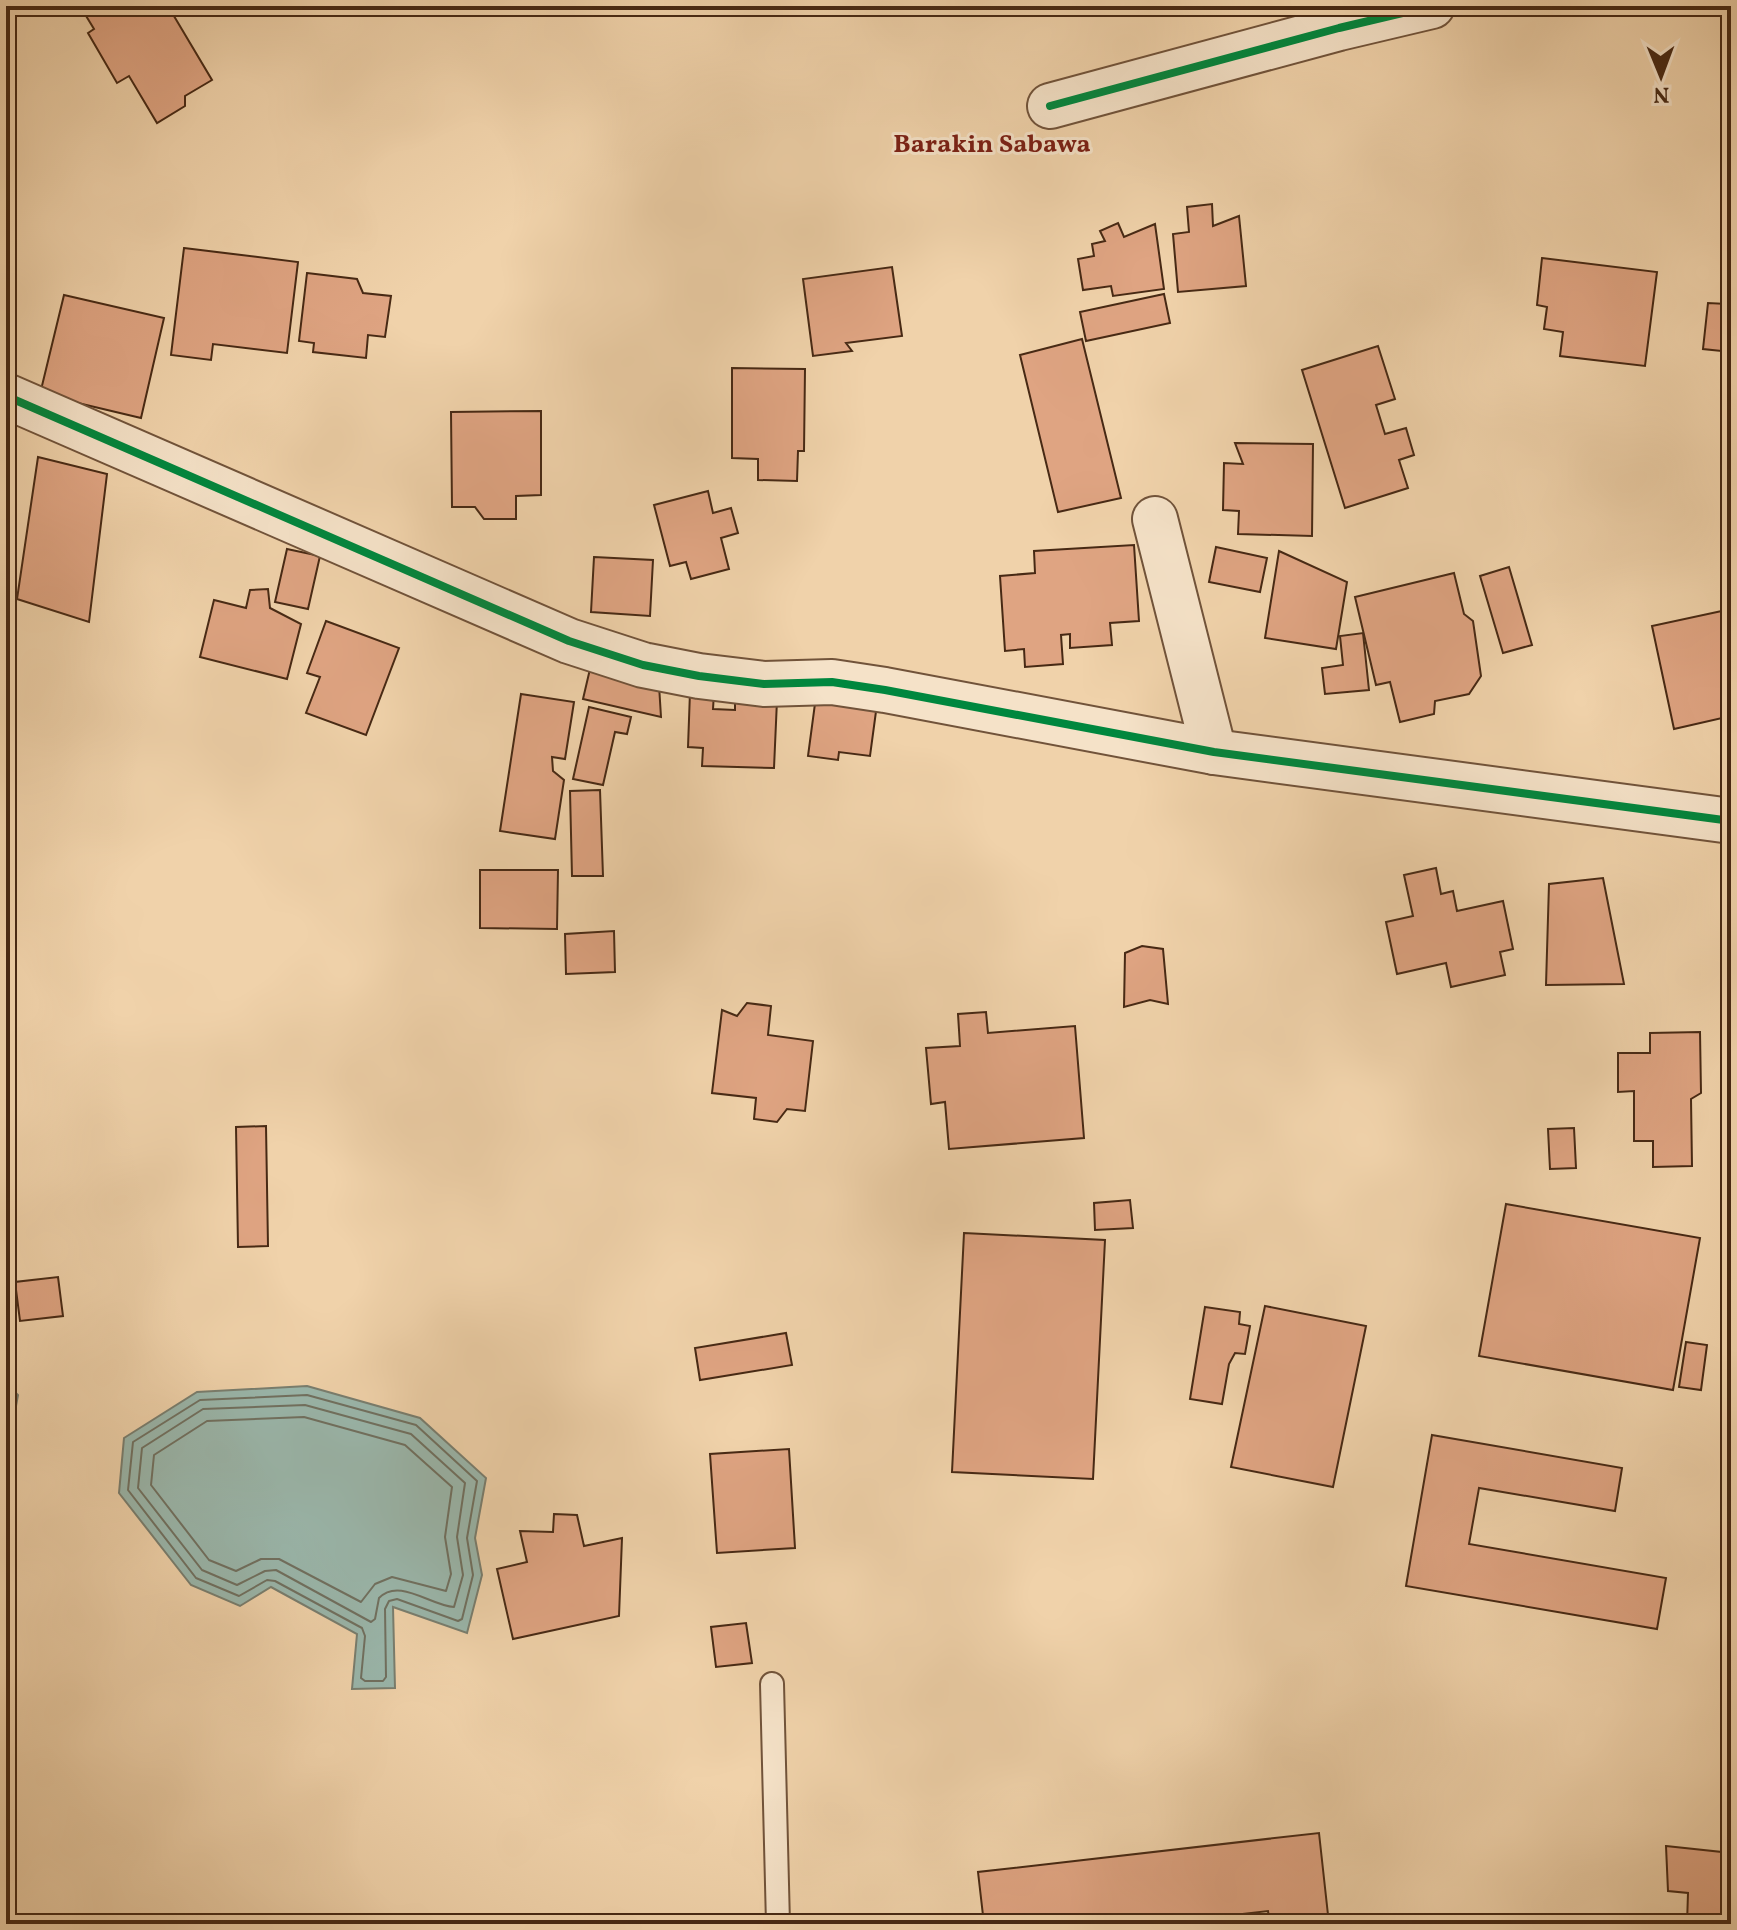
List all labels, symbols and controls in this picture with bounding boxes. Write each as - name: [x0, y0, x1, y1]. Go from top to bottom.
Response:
- north arrow: [1621, 36, 1701, 116]
- text: N: [1653, 78, 1670, 109]
- district label: Barakin Sabawa: [893, 127, 1091, 163]

